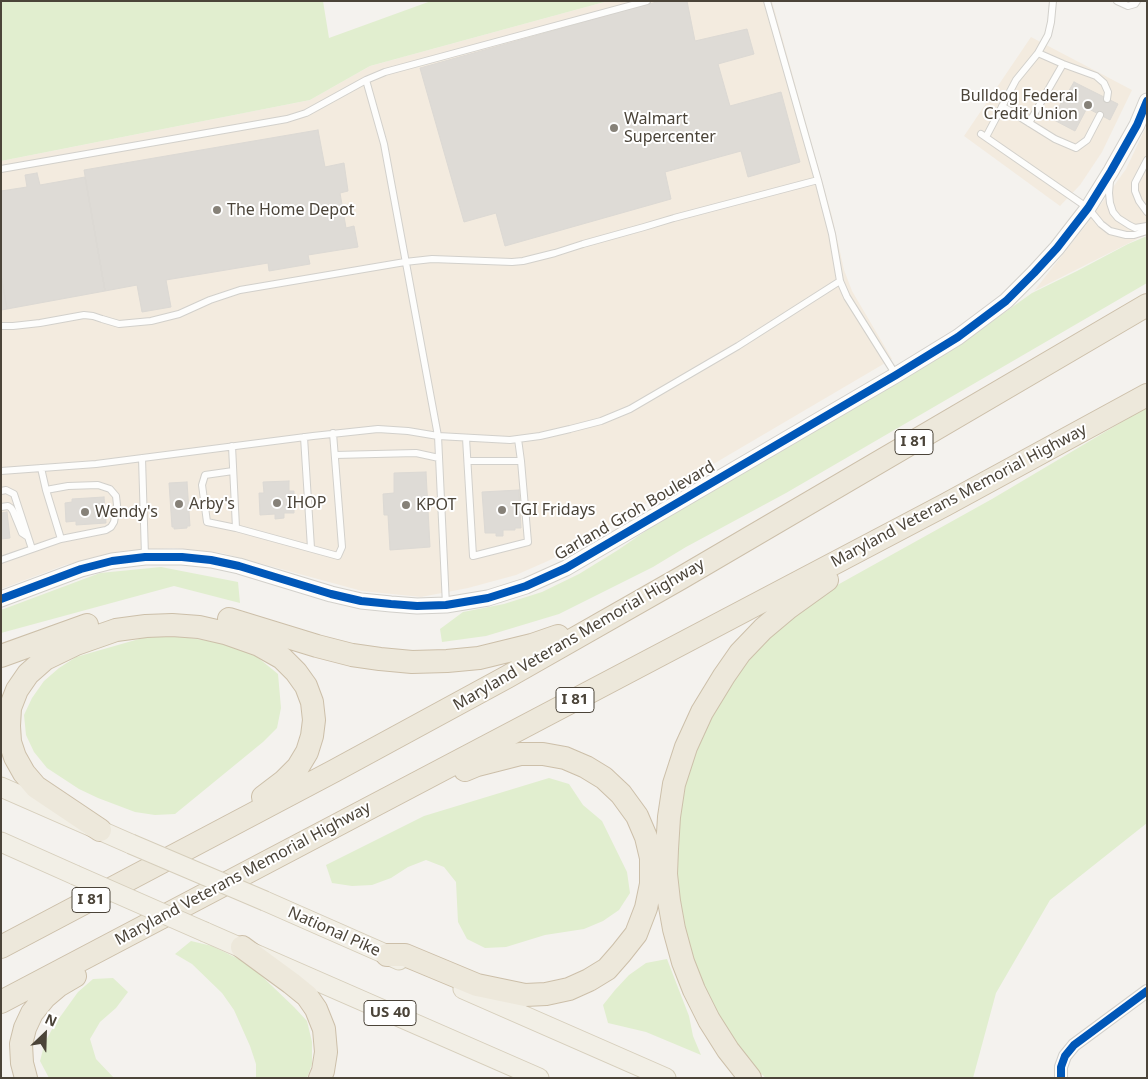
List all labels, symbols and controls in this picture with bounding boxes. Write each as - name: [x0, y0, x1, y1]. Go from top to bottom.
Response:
- place label: Bulldog Federal Credit Union: [960, 86, 1078, 124]
- marker: Bulldog Federal Credit Union: [1082, 99, 1094, 111]
- place label: Walmart Supercenter: [624, 109, 716, 147]
- marker: Walmart Supercenter: [608, 122, 620, 134]
- place label: The Home Depot: [227, 200, 355, 220]
- marker: The Home Depot: [211, 204, 223, 216]
- street label: Maryland Veterans Memorial Highway: [828, 420, 1090, 572]
- road number: I 81: [895, 430, 933, 454]
- street label: Garland Groh Boulevard: [551, 457, 719, 565]
- place label: IHOP: [287, 493, 326, 513]
- place label: Arby's: [189, 494, 235, 514]
- place label: KPOT: [416, 495, 456, 515]
- marker: IHOP: [271, 497, 283, 509]
- marker: Arby's: [173, 498, 185, 510]
- marker: KPOT: [400, 499, 412, 511]
- place label: TGI Fridays: [512, 500, 595, 520]
- place label: Wendy's: [95, 502, 158, 522]
- marker: TGI Fridays: [496, 504, 508, 516]
- marker: Wendy's: [79, 506, 91, 518]
- street label: Maryland Veterans Memorial Highway: [450, 555, 708, 715]
- road number: I 81: [556, 688, 594, 712]
- street label: Maryland Veterans Memorial Highway: [112, 798, 374, 950]
- road number: I 81: [72, 888, 110, 912]
- street label: National Pike: [285, 903, 383, 961]
- road number: US 40: [364, 1000, 416, 1026]
- north arrow: [20, 1009, 70, 1059]
- text: N: [42, 1009, 60, 1031]

